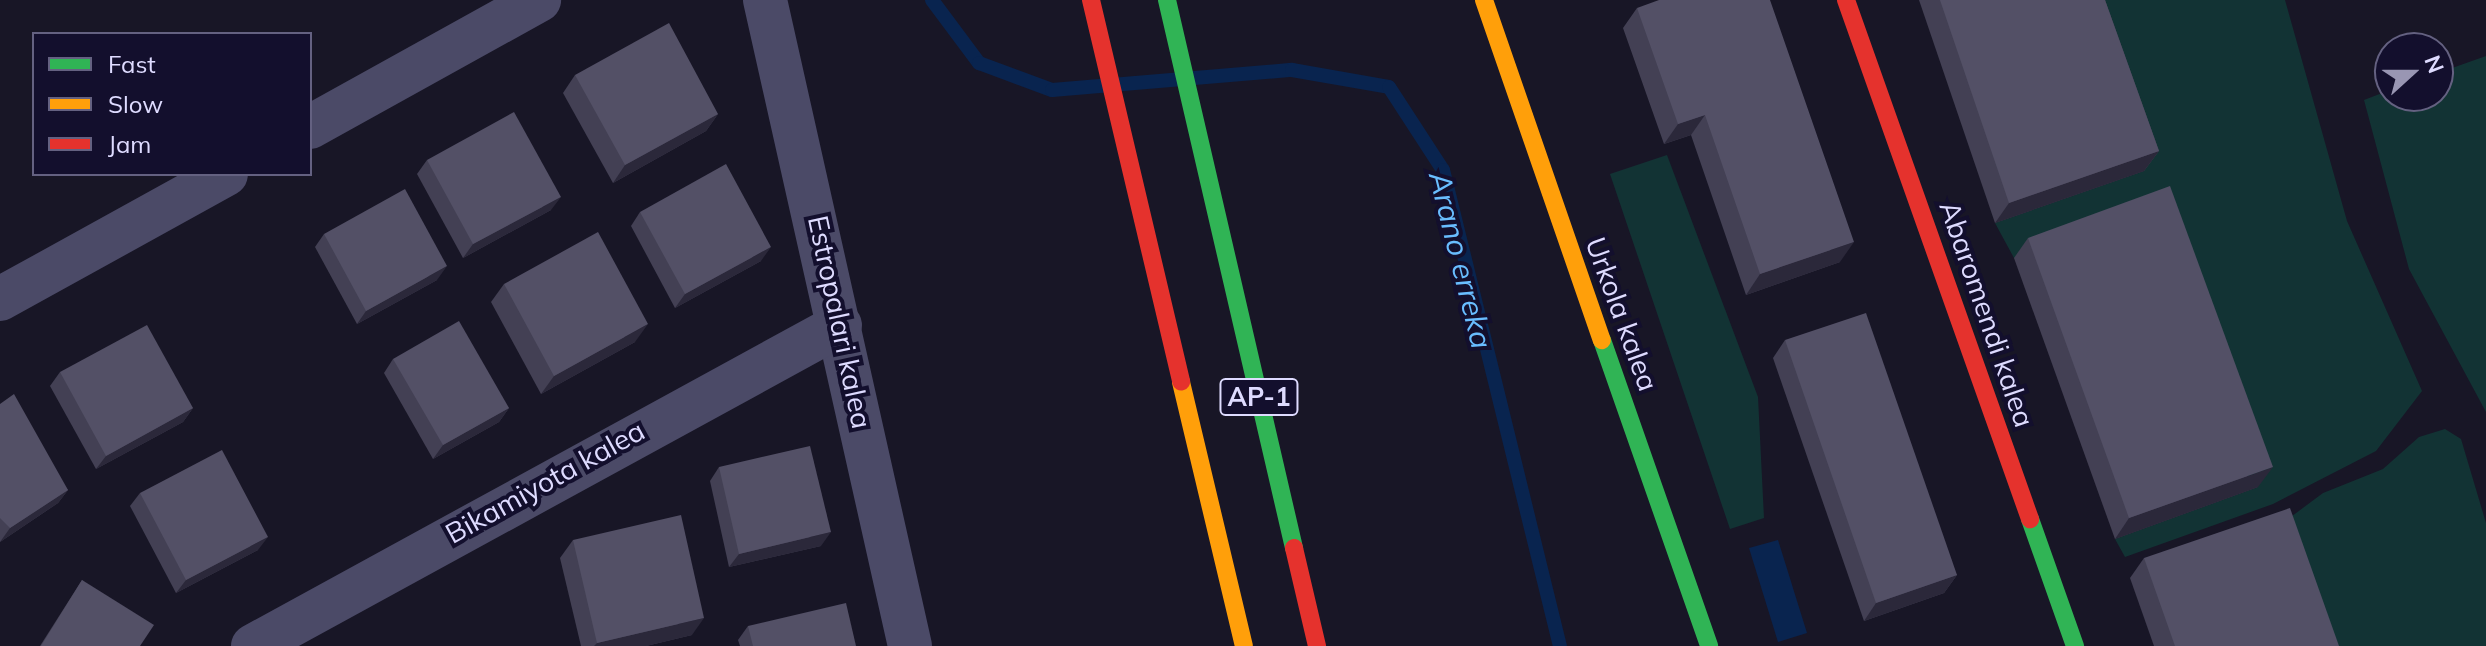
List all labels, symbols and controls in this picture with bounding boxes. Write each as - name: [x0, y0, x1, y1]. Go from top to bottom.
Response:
- legend: [32, 32, 312, 176]
- north arrow: [2374, 32, 2454, 112]
- text: Fast: [108, 49, 156, 79]
- text: N: [2418, 51, 2451, 77]
- text: Slow: [108, 89, 163, 119]
- text: Jam: [108, 129, 151, 159]
- water label: Arano erreka: [1422, 168, 1500, 352]
- street label: Abaromendi kalea: [1933, 197, 2041, 431]
- street label: Estropalari kalea: [801, 213, 879, 431]
- street label: Urkola kalea: [1579, 233, 1665, 395]
- road number: AP-1: [1219, 375, 1299, 419]
- street label: Bikamiyota kalea: [440, 413, 650, 551]

